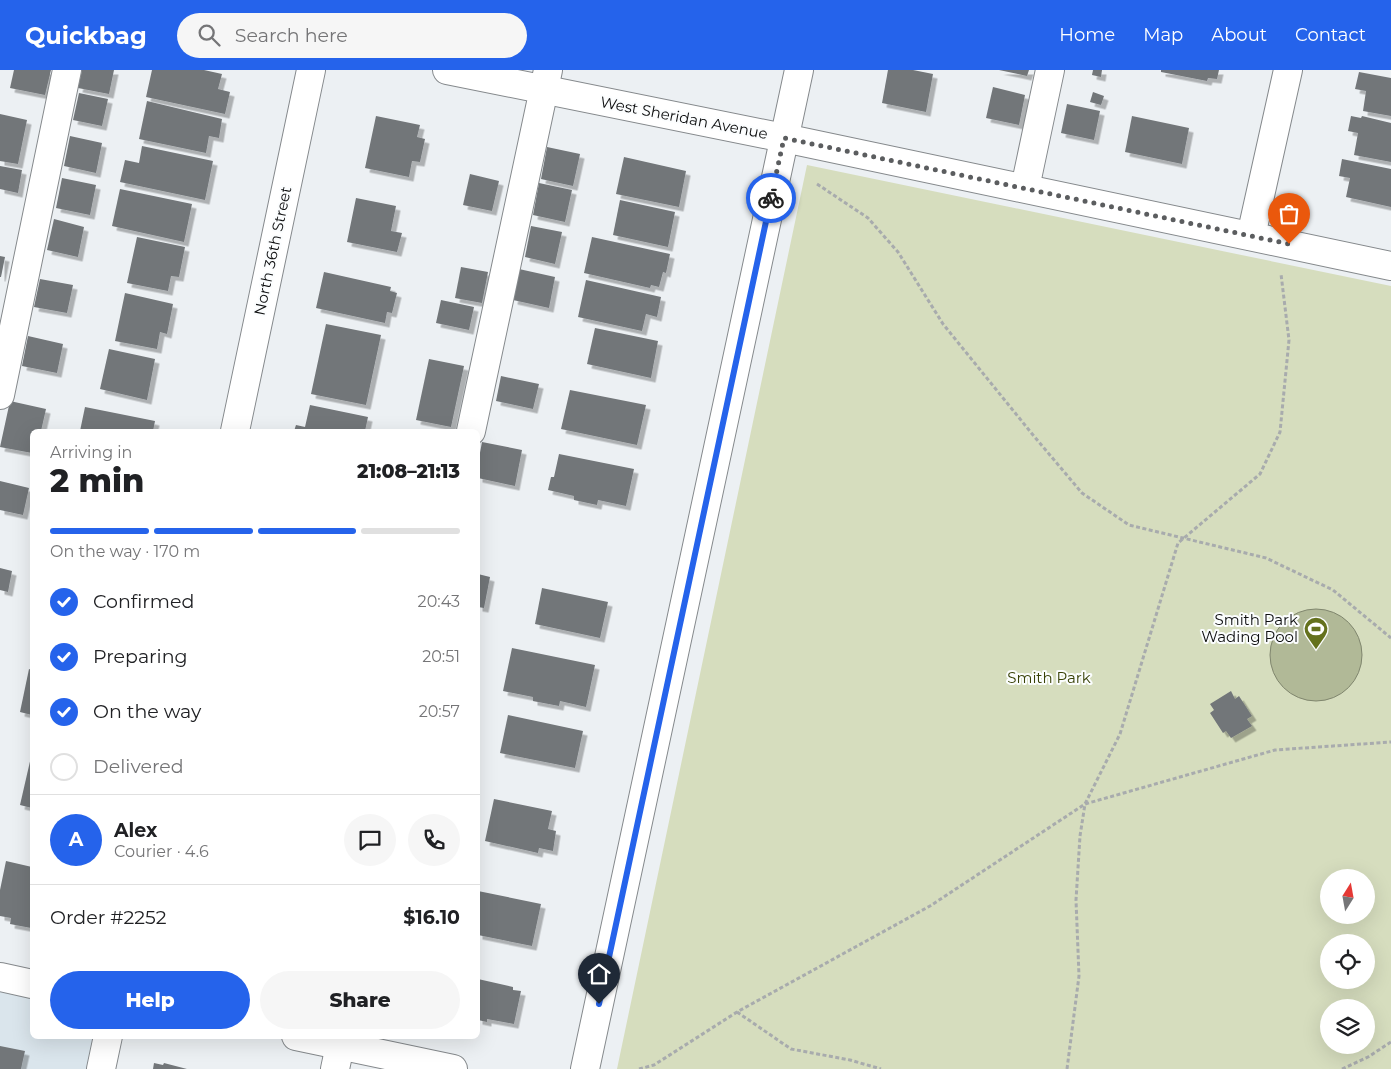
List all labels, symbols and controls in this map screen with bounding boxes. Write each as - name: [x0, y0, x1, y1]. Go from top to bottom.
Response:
- search box: [177, 13, 527, 58]
- text: Quickbag: [25, 21, 147, 50]
- icon: search: [195, 21, 223, 49]
- text: Search here: [235, 24, 348, 47]
- text: Home: [1059, 24, 1115, 46]
- text: Map: [1143, 24, 1183, 46]
- text: About: [1211, 24, 1267, 46]
- text: Contact: [1295, 24, 1366, 46]
- street label: West Sheridan Avenue: [599, 92, 769, 143]
- courier: [746, 173, 796, 223]
- icon: bike: [757, 184, 785, 212]
- street label: North 36th Street: [250, 185, 295, 317]
- pin: [1268, 193, 1310, 244]
- icon: bag: [1275, 200, 1303, 228]
- text: Arriving in: [50, 443, 132, 462]
- text: 21:08–21:13: [357, 460, 460, 483]
- text: 2 min: [50, 461, 144, 500]
- text: On the way · 170 m: [50, 542, 200, 561]
- icon: check: [50, 588, 78, 616]
- text: Confirmed: [93, 590, 194, 613]
- text: 20:43: [418, 592, 460, 611]
- place label: Smith Park Wading Pool: [1201, 610, 1298, 646]
- sports icon: Smith Park Wading Pool: [1303, 616, 1329, 650]
- icon: check: [50, 643, 78, 671]
- text: Preparing: [93, 645, 188, 668]
- text: 20:51: [422, 647, 460, 666]
- park label: Smith Park: [1007, 668, 1091, 687]
- icon: check: [50, 698, 78, 726]
- text: On the way: [93, 700, 201, 723]
- text: 20:57: [419, 702, 460, 721]
- text: Delivered: [93, 755, 184, 778]
- button: chat: [344, 814, 396, 866]
- button: phone: [408, 814, 460, 866]
- text: Alex: [114, 819, 157, 842]
- text: A: [69, 828, 83, 851]
- text: Courier · 4.6: [114, 842, 209, 861]
- north arrow: [1320, 869, 1375, 924]
- map controls: [1320, 869, 1375, 1054]
- text: Order #2252: [50, 906, 167, 929]
- text: $16.10: [403, 906, 460, 929]
- button: locate: [1320, 934, 1375, 989]
- pin: [578, 953, 620, 1004]
- icon: home: [585, 960, 613, 988]
- button: Help: [50, 971, 250, 1029]
- button: Share: [260, 971, 460, 1029]
- button: layers: [1320, 999, 1375, 1054]

